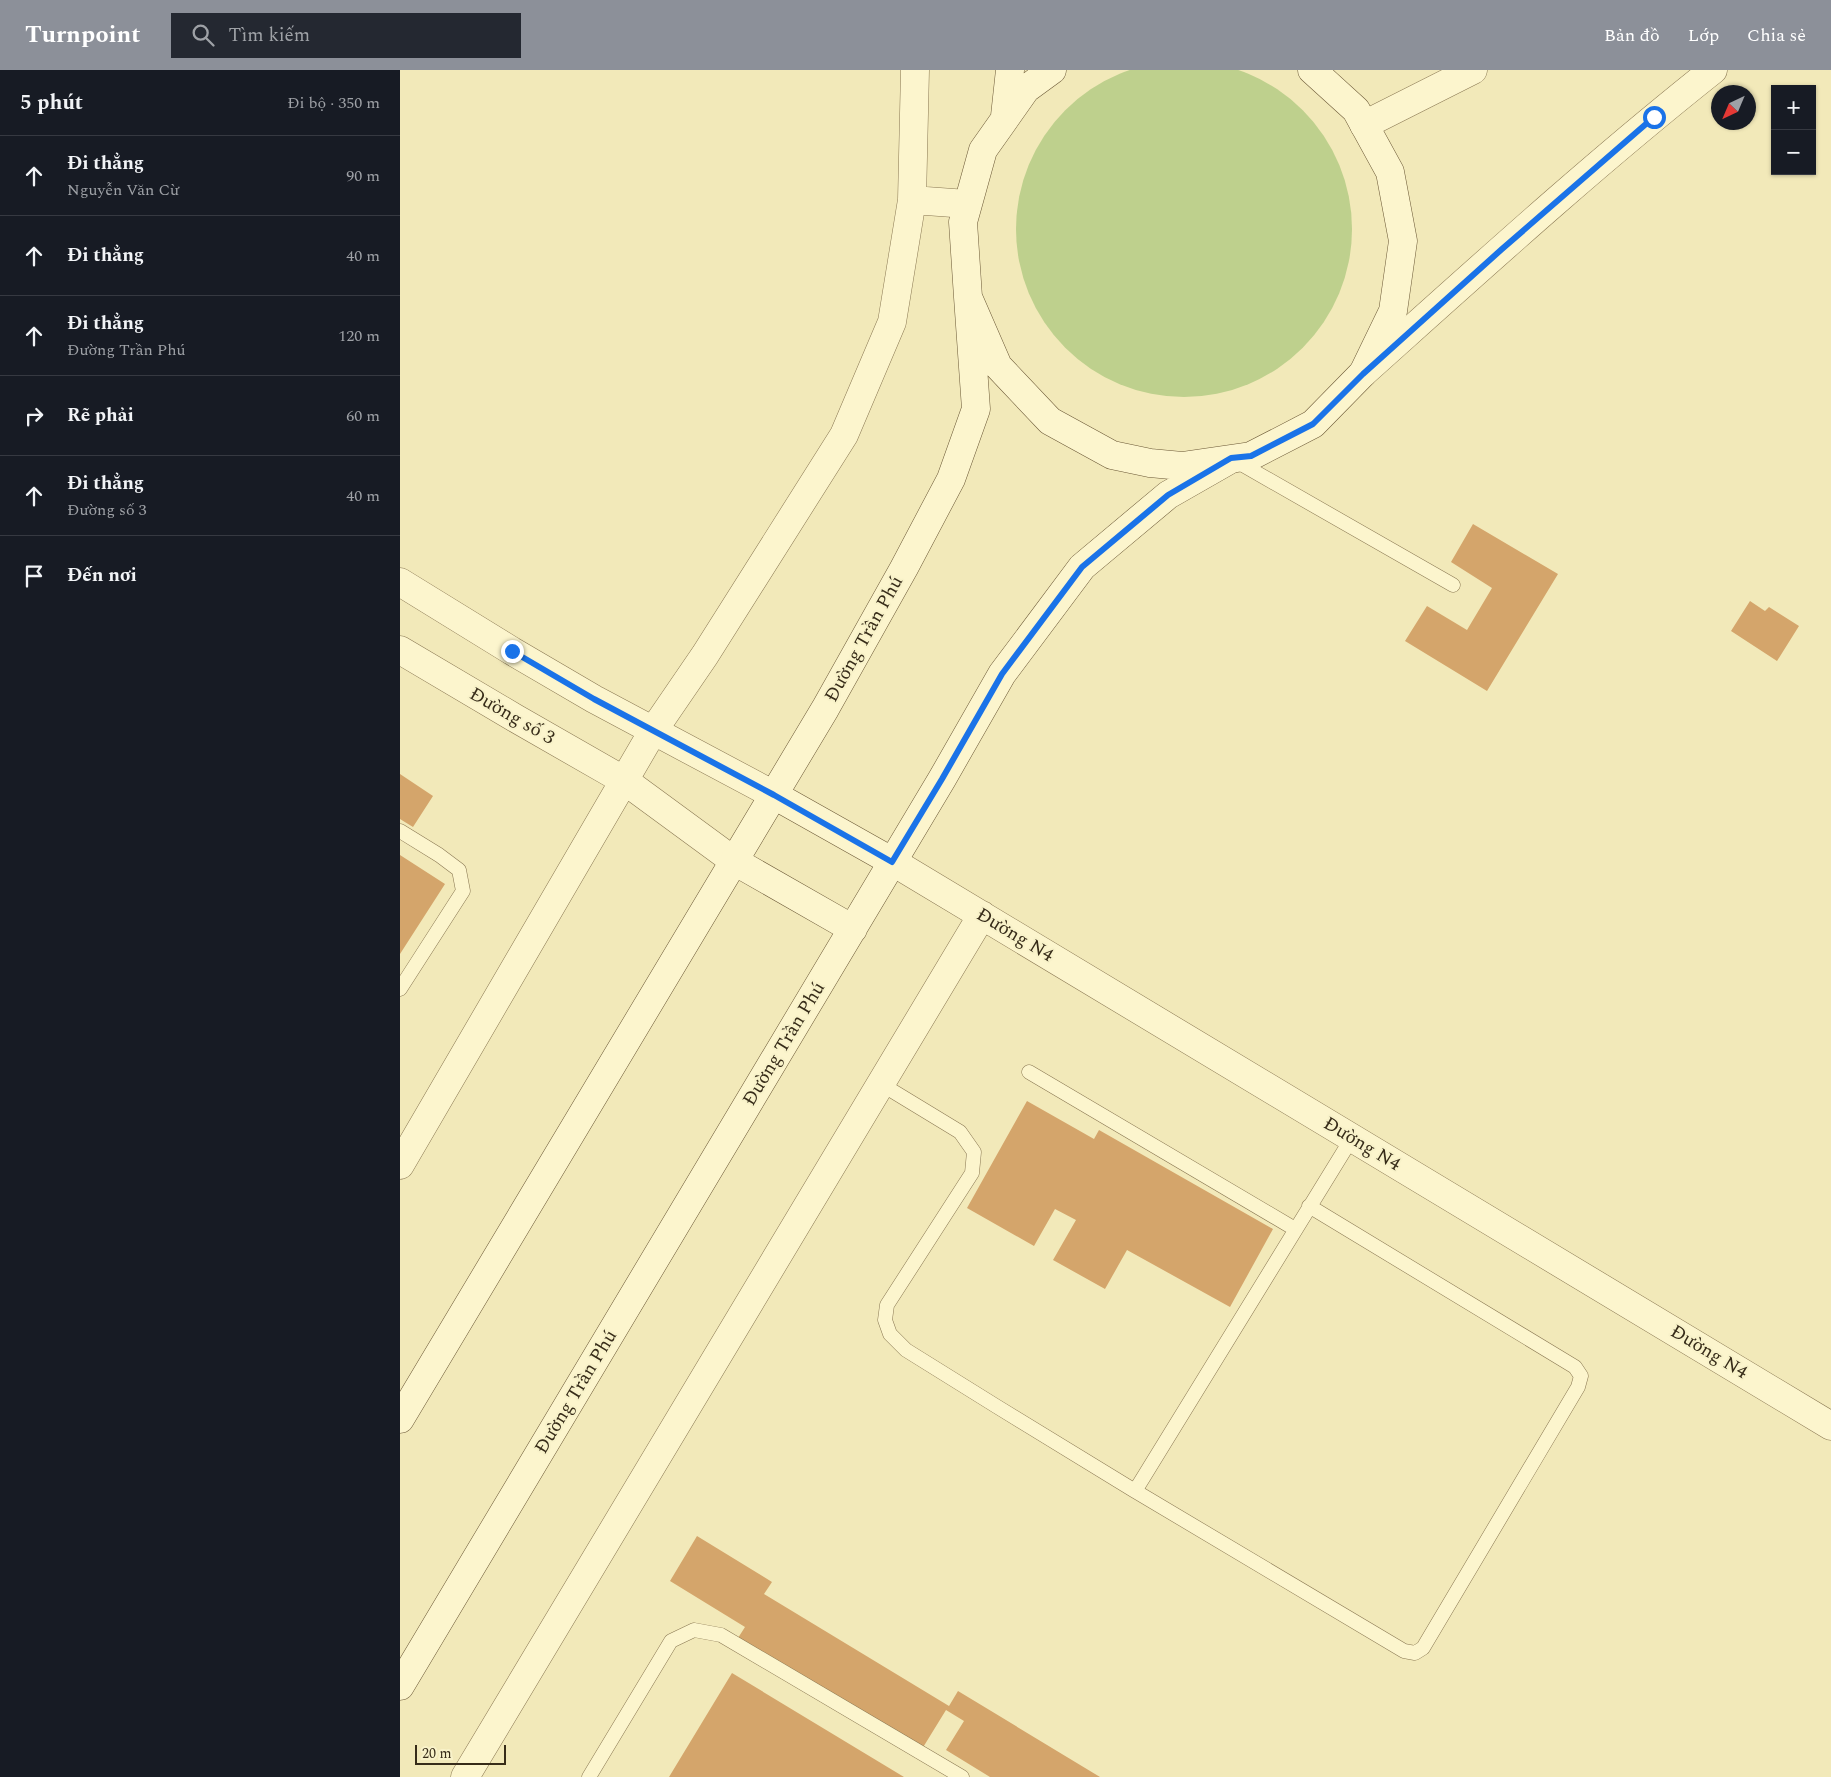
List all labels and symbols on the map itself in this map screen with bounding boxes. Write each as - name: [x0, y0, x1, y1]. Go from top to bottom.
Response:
- north arrow: [1711, 85, 1756, 130]
- route start: [1643, 106, 1666, 129]
- street label: Đường Trần Phú: [817, 570, 911, 708]
- route end: [501, 640, 524, 663]
- street label: Đường số 3: [464, 680, 561, 752]
- street label: Đường N4: [970, 900, 1060, 970]
- street label: Đường Trần Phú: [735, 976, 833, 1112]
- street label: Đường N4: [1317, 1109, 1407, 1179]
- street label: Đường N4: [1664, 1317, 1754, 1387]
- street label: Đường Trần Phú: [527, 1324, 625, 1460]
- scale bar: [415, 1742, 506, 1765]

